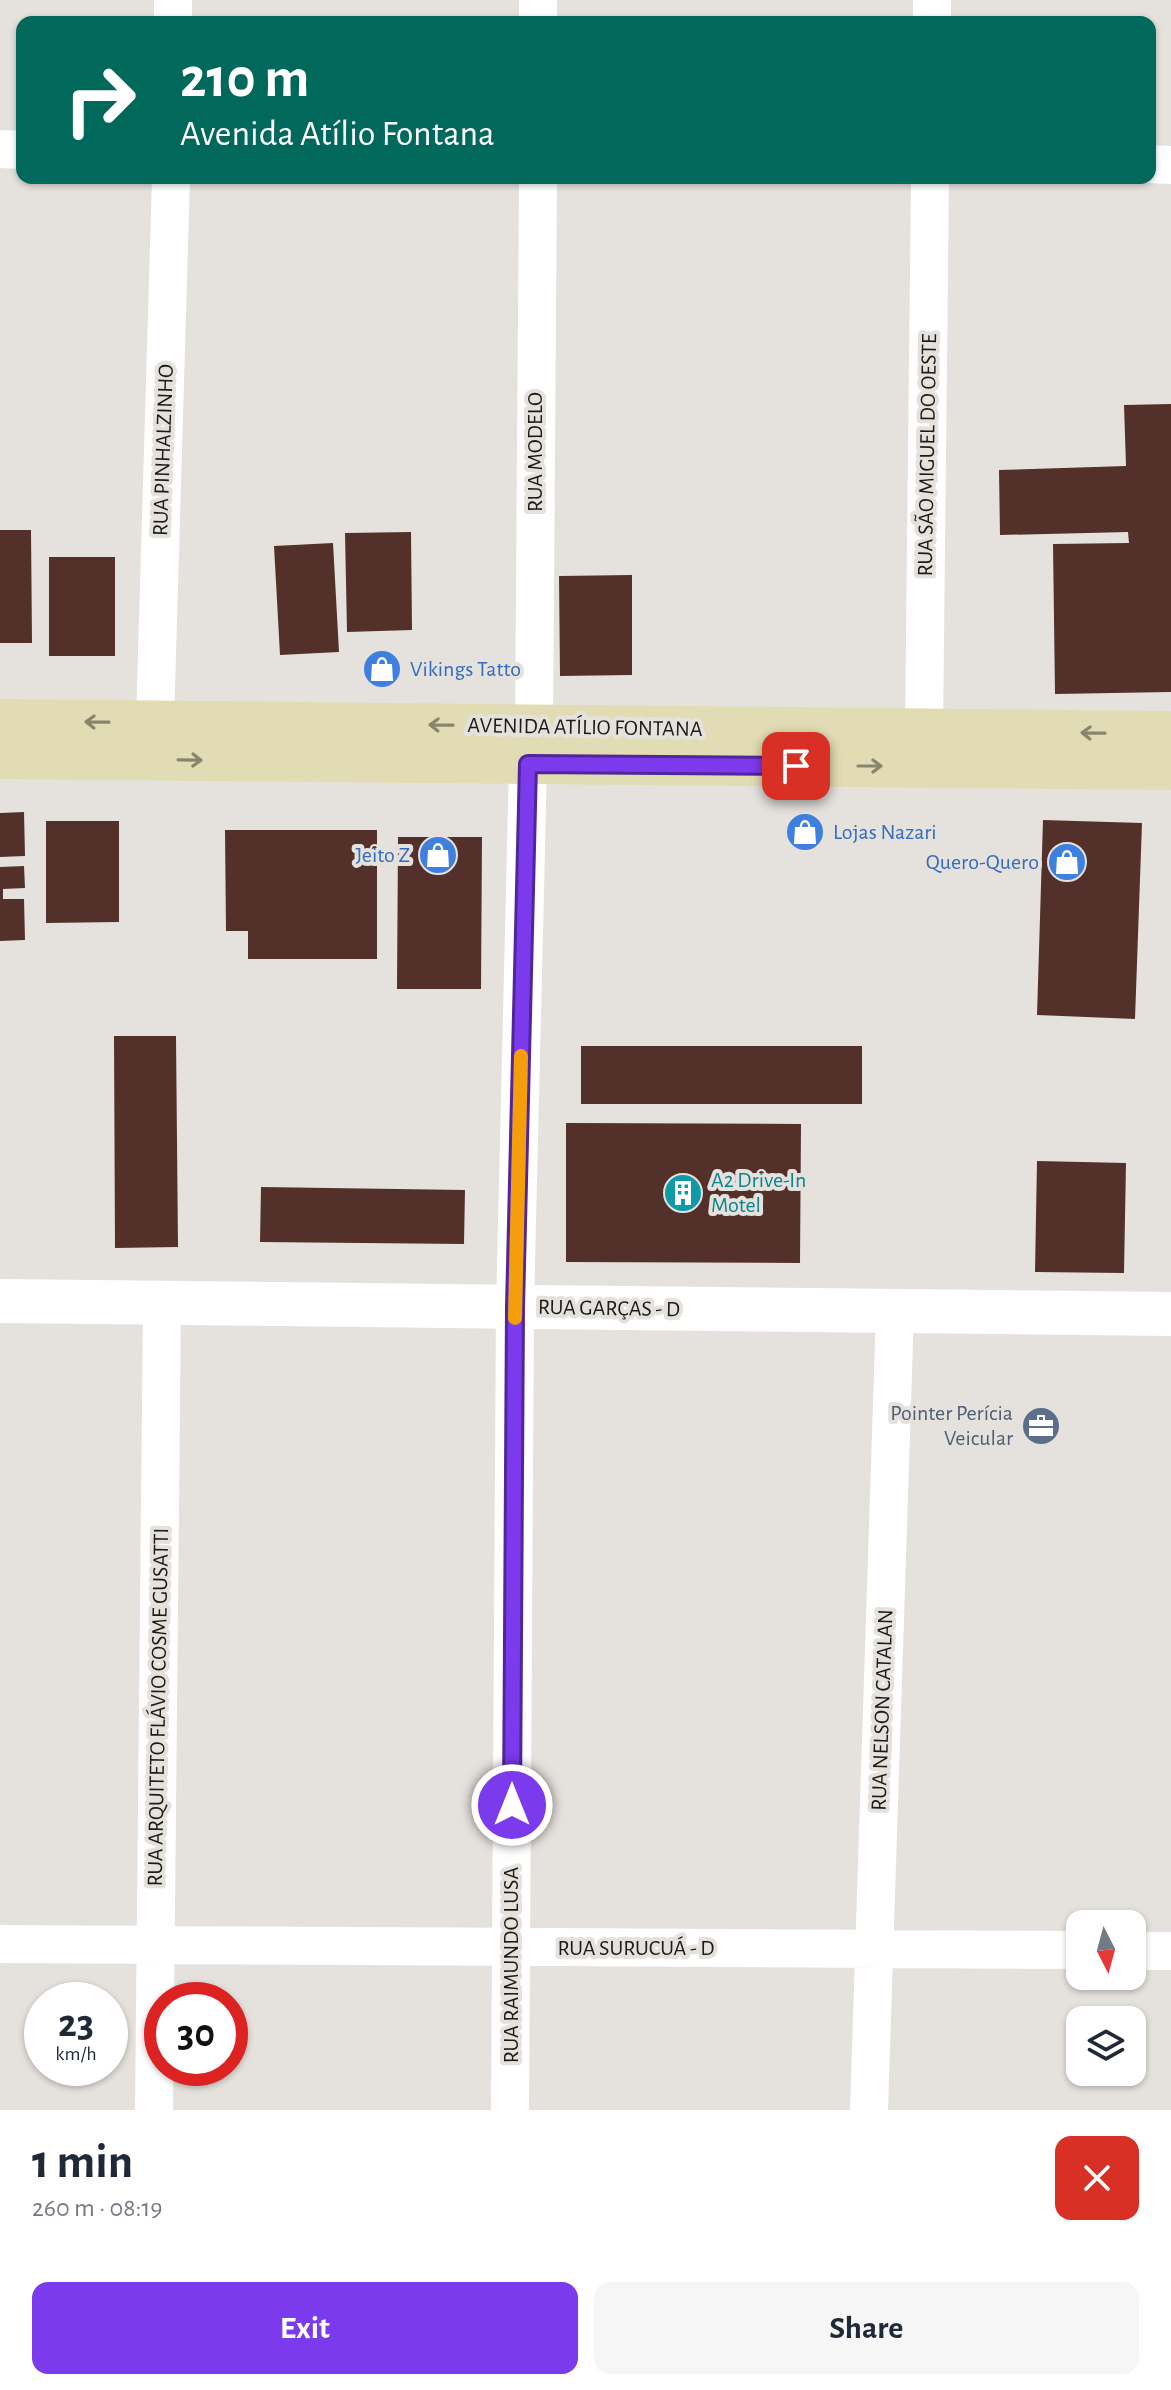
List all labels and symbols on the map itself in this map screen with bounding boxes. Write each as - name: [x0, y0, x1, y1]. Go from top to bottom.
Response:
- street label: RUA SÃO MIGUEL DO OESTE: [913, 333, 940, 577]
- street label: RUA PINHALZINHO: [149, 364, 177, 536]
- street label: RUA MODELO: [524, 392, 546, 512]
- shop icon: Vikings Tatto: [361, 648, 403, 690]
- place label: Vikings Tatto: [410, 658, 521, 680]
- street label: AVENIDA ATÍLIO FONTANA: [467, 713, 703, 740]
- one-way arrow: [84, 714, 111, 730]
- one-way arrow: [428, 718, 455, 733]
- one-way arrow: [1080, 725, 1107, 741]
- pin: [762, 732, 830, 800]
- one-way arrow: [176, 752, 203, 768]
- one-way arrow: [856, 758, 883, 774]
- shop icon: Lojas Nazari: [784, 811, 826, 853]
- place label: Lojas Nazari: [833, 821, 937, 843]
- shop icon: Jeito Z: [417, 834, 459, 876]
- shop icon: Quero-Quero: [1046, 841, 1088, 883]
- place label: Jeito Z: [355, 844, 410, 866]
- place label: Quero-Quero: [926, 851, 1039, 873]
- place label: A2 Drive-In Motel: [711, 1169, 806, 1216]
- building icon: A2 Drive-In Motel: [662, 1172, 704, 1214]
- street label: RUA GARÇAS - D: [538, 1296, 680, 1320]
- place label: Pointer Perícia Veicular: [890, 1402, 1013, 1449]
- office icon: Pointer Perícia Veicular: [1020, 1405, 1062, 1447]
- street label: RUA ARQUITETO FLÁVIO COSME GUSATTI: [143, 1527, 172, 1887]
- street label: RUA NELSON CATALAN: [867, 1609, 897, 1811]
- position arrow: [470, 1763, 554, 1847]
- street label: RUA RAIMUNDO LUSA: [500, 1867, 522, 2063]
- north arrow: [1066, 1910, 1146, 1990]
- street label: RUA SURUCUÁ - D: [558, 1936, 715, 1959]
- speed limit sign: 30: [144, 1982, 248, 2086]

